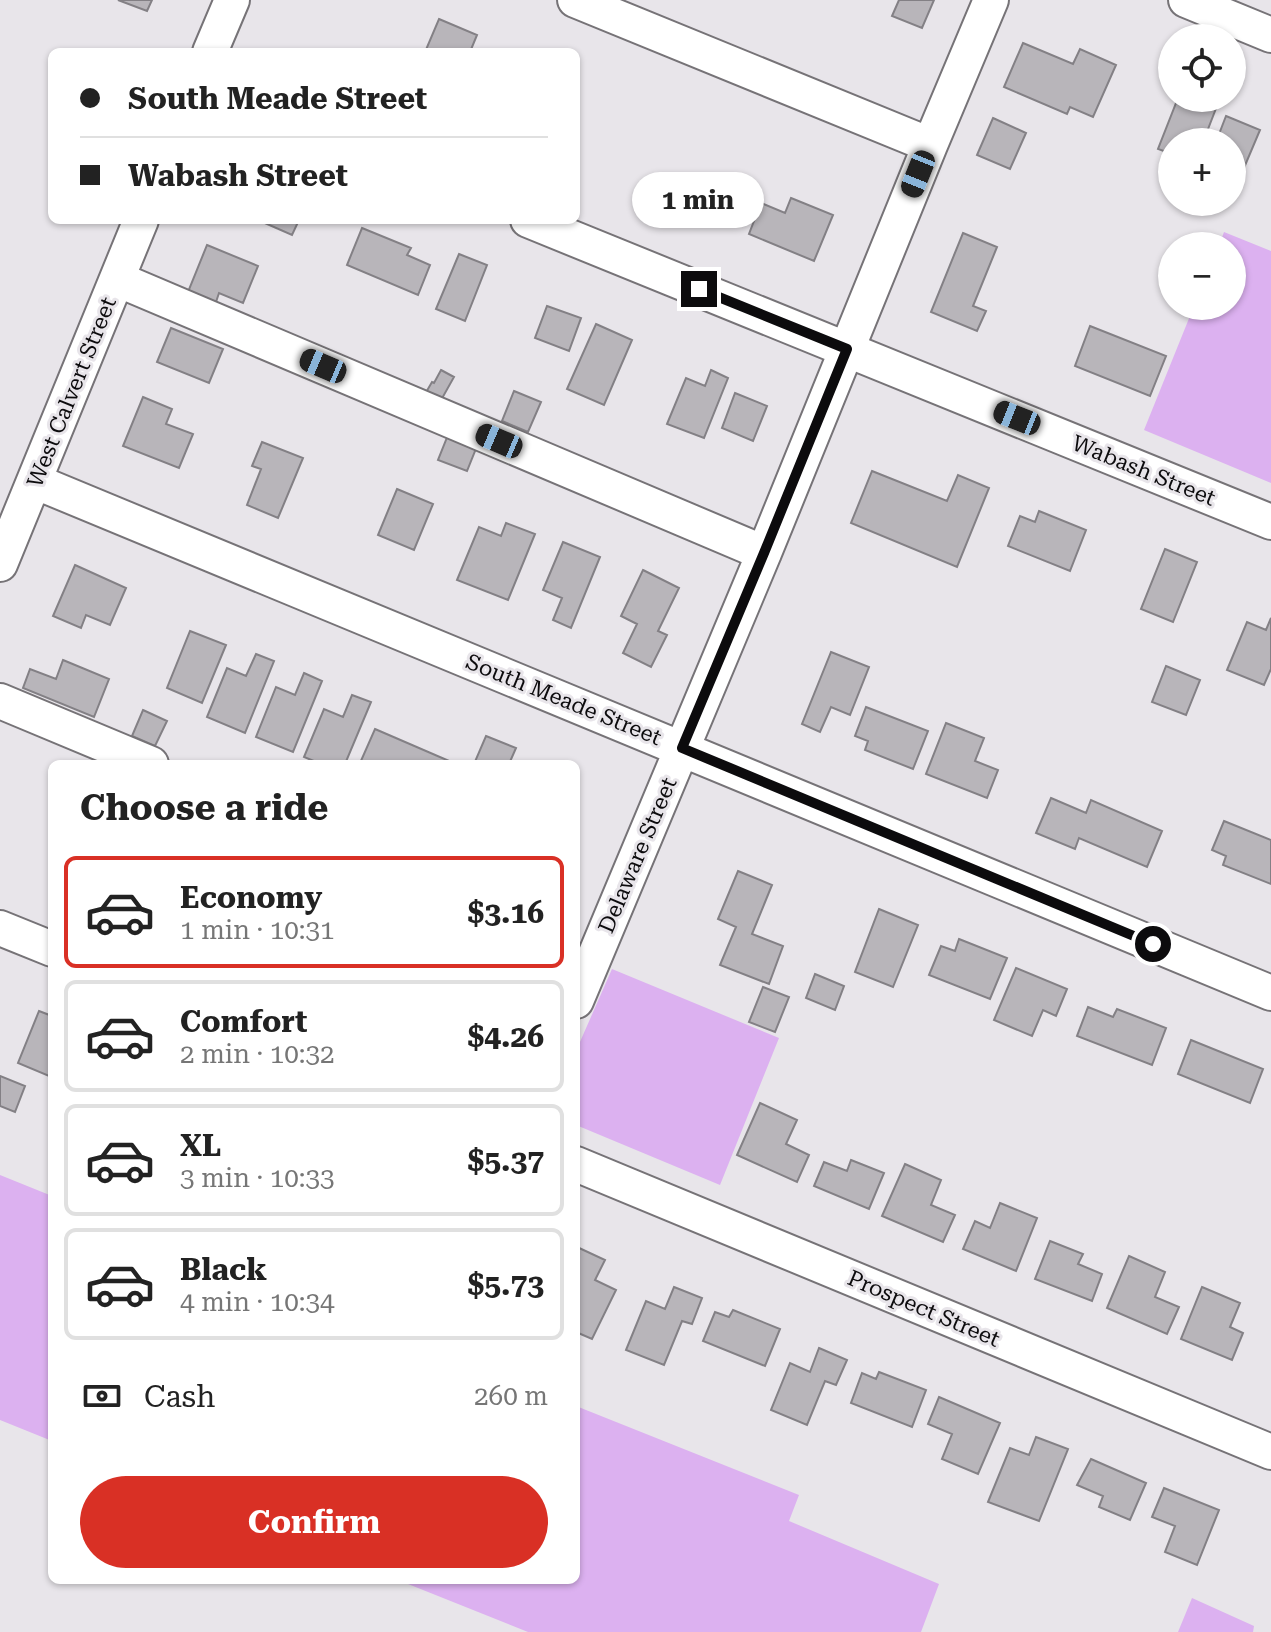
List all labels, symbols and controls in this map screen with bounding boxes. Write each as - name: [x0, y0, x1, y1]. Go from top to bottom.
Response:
- map controls: [1158, 24, 1246, 320]
- button: locate: [1158, 24, 1246, 112]
- text: South Meade Street: [128, 81, 427, 116]
- button: +: [1158, 128, 1246, 216]
- car: [898, 147, 938, 201]
- text: Wabash Street: [128, 158, 348, 193]
- callout: 1 min: [633, 173, 765, 229]
- text: 1 min: [662, 185, 734, 215]
- button: −: [1158, 232, 1246, 320]
- route end: [681, 271, 717, 307]
- street label: West Calvert Street: [22, 293, 121, 491]
- car: [296, 346, 350, 386]
- car: [990, 398, 1044, 438]
- car: [472, 421, 526, 461]
- street label: Wabash Street: [1068, 430, 1219, 511]
- street label: South Meade Street: [462, 649, 665, 750]
- street label: Delaware Street: [593, 774, 682, 937]
- text: Choose a ride: [80, 787, 328, 829]
- icon: car: [84, 876, 156, 948]
- text: Economy: [180, 880, 322, 915]
- text: $3.16: [467, 895, 544, 930]
- text: 1 min · 10:31: [180, 915, 335, 945]
- route start: [1135, 926, 1171, 962]
- icon: car: [84, 1000, 156, 1072]
- text: Comfort: [180, 1004, 307, 1039]
- text: $4.26: [467, 1019, 544, 1054]
- text: 2 min · 10:32: [180, 1039, 335, 1069]
- icon: car: [84, 1124, 156, 1196]
- text: XL: [180, 1128, 221, 1163]
- text: $5.37: [467, 1143, 544, 1178]
- text: 3 min · 10:33: [180, 1163, 335, 1193]
- icon: car: [84, 1248, 156, 1320]
- text: Black: [180, 1252, 267, 1287]
- street label: Prospect Street: [844, 1265, 1004, 1352]
- text: $5.73: [467, 1267, 544, 1302]
- text: 4 min · 10:34: [180, 1287, 335, 1317]
- icon: cash: [80, 1374, 124, 1418]
- text: Cash: [144, 1379, 215, 1414]
- text: 260 m: [474, 1381, 548, 1411]
- button: Confirm: [80, 1476, 548, 1568]

